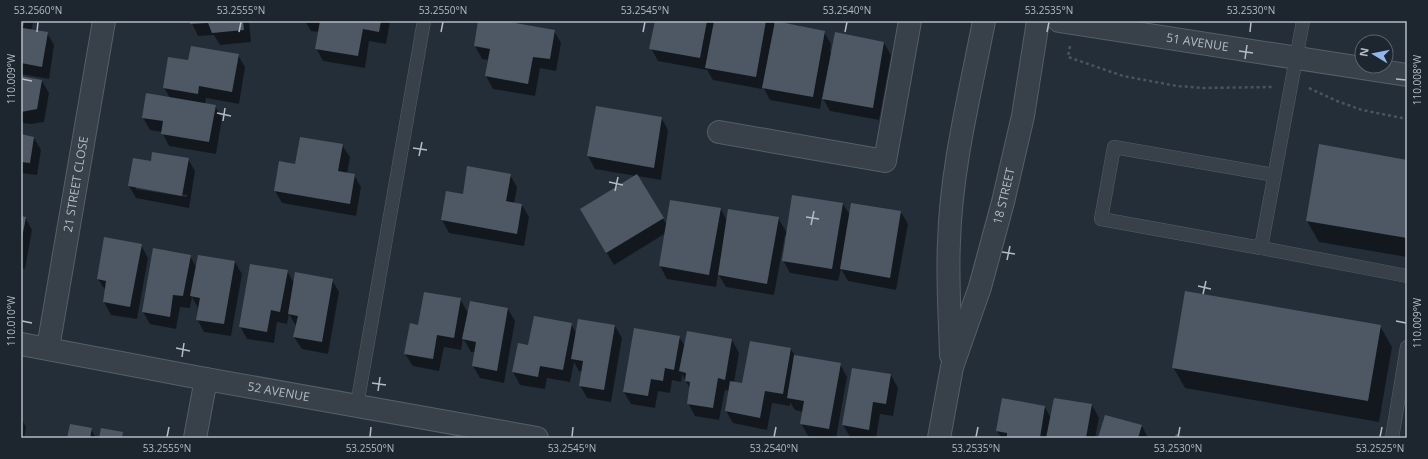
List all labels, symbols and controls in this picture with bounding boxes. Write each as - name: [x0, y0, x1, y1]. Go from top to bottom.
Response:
- text: 53.2560°N: [14, 3, 62, 17]
- text: 53.2555°N: [217, 3, 265, 17]
- text: 53.2550°N: [419, 3, 467, 17]
- text: 53.2545°N: [621, 3, 669, 17]
- text: 53.2540°N: [823, 3, 871, 17]
- text: 53.2535°N: [1025, 3, 1073, 17]
- text: 53.2530°N: [1227, 3, 1275, 17]
- street label: 51 AVENUE: [1165, 29, 1230, 55]
- north arrow: [1354, 34, 1394, 74]
- text: N: [1355, 46, 1372, 58]
- text: 110.009°W: [4, 53, 18, 104]
- text: 110.008°W: [1410, 54, 1424, 105]
- street label: 21 STREET CLOSE: [59, 135, 92, 234]
- street label: 18 STREET: [988, 166, 1019, 226]
- text: 110.010°W: [4, 295, 18, 346]
- text: 110.009°W: [1410, 297, 1424, 348]
- street label: 52 AVENUE: [246, 378, 311, 405]
- text: 53.2555°N: [143, 441, 191, 455]
- text: 53.2550°N: [346, 441, 394, 455]
- text: 53.2545°N: [548, 441, 596, 455]
- text: 53.2540°N: [750, 441, 798, 455]
- text: 53.2535°N: [952, 441, 1000, 455]
- text: 53.2530°N: [1154, 441, 1202, 455]
- text: 53.2525°N: [1356, 441, 1404, 455]

